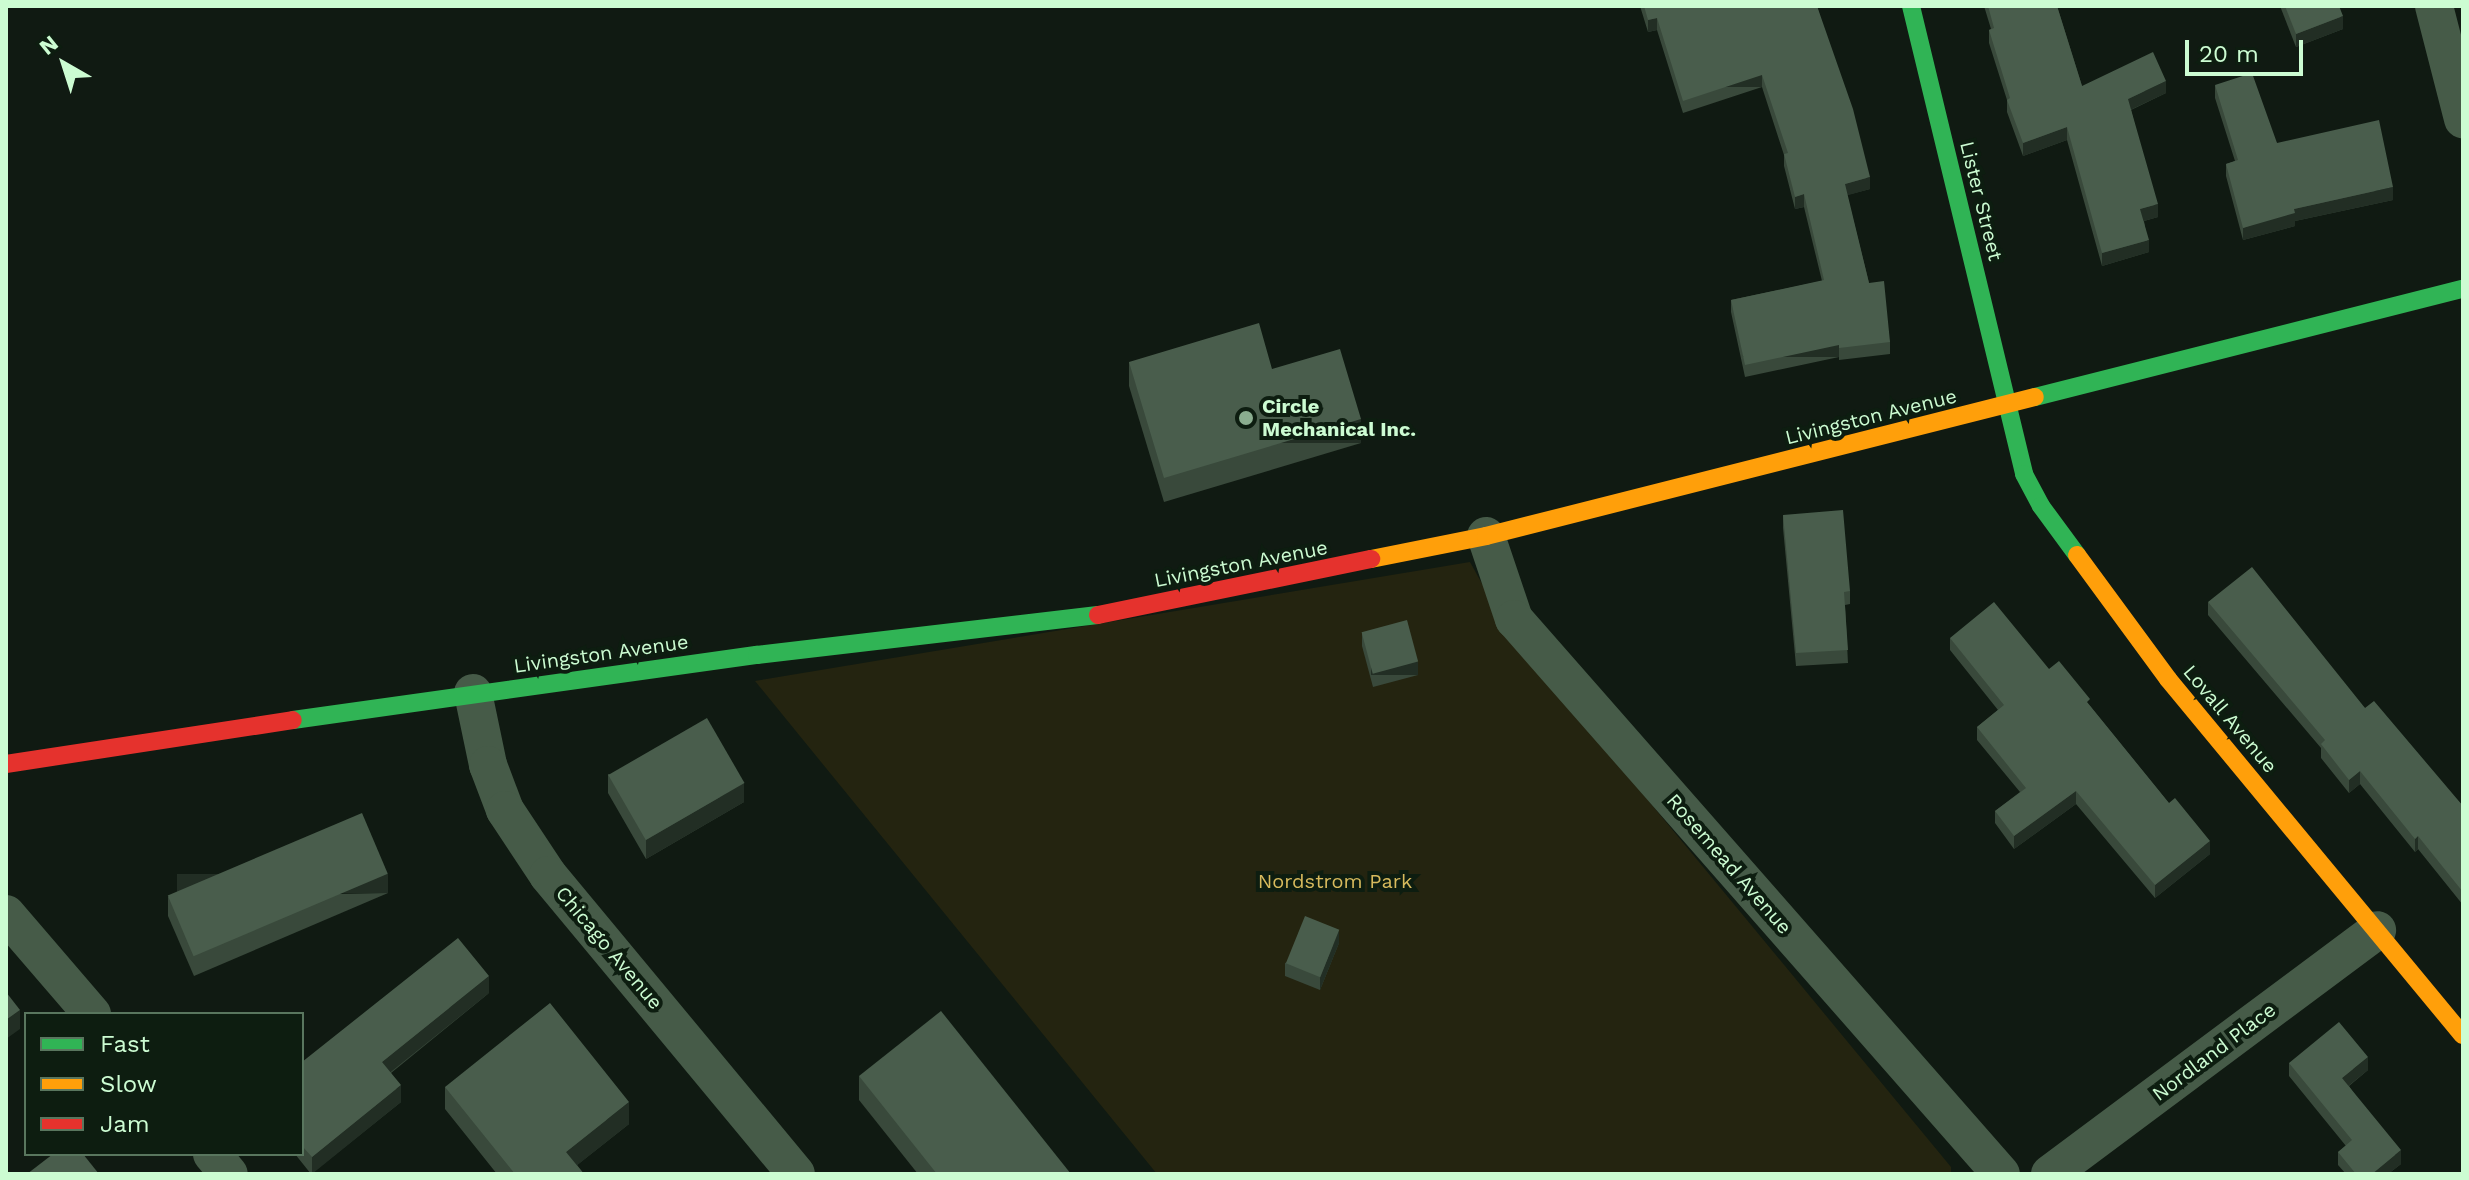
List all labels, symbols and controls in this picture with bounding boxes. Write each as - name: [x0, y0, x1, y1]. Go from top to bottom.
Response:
- north arrow: [24, 24, 104, 104]
- scale bar: [2189, 24, 2307, 74]
- text: N: [34, 30, 63, 60]
- text: 20 m: [2199, 40, 2259, 68]
- street label: Lister Street: [1954, 138, 2008, 264]
- street label: Livingston Avenue: [1782, 384, 1960, 450]
- place label: Circle Mechanical Inc.: [1262, 394, 1416, 441]
- marker: Circle Mechanical Inc.: [1237, 409, 1255, 427]
- street label: Livingston Avenue: [1152, 535, 1330, 593]
- street label: Livingston Avenue: [512, 630, 690, 678]
- street label: Lovall Avenue: [2177, 660, 2283, 778]
- street label: Rosemead Avenue: [1661, 789, 1797, 939]
- park label: Nordstrom Park: [1258, 869, 1412, 893]
- street label: Chicago Avenue: [550, 881, 668, 1015]
- street label: Nordland Place: [2147, 998, 2281, 1106]
- legend: [24, 1012, 304, 1156]
- text: Fast: [100, 1030, 150, 1058]
- text: Slow: [100, 1070, 157, 1098]
- text: Jam: [100, 1110, 150, 1138]

